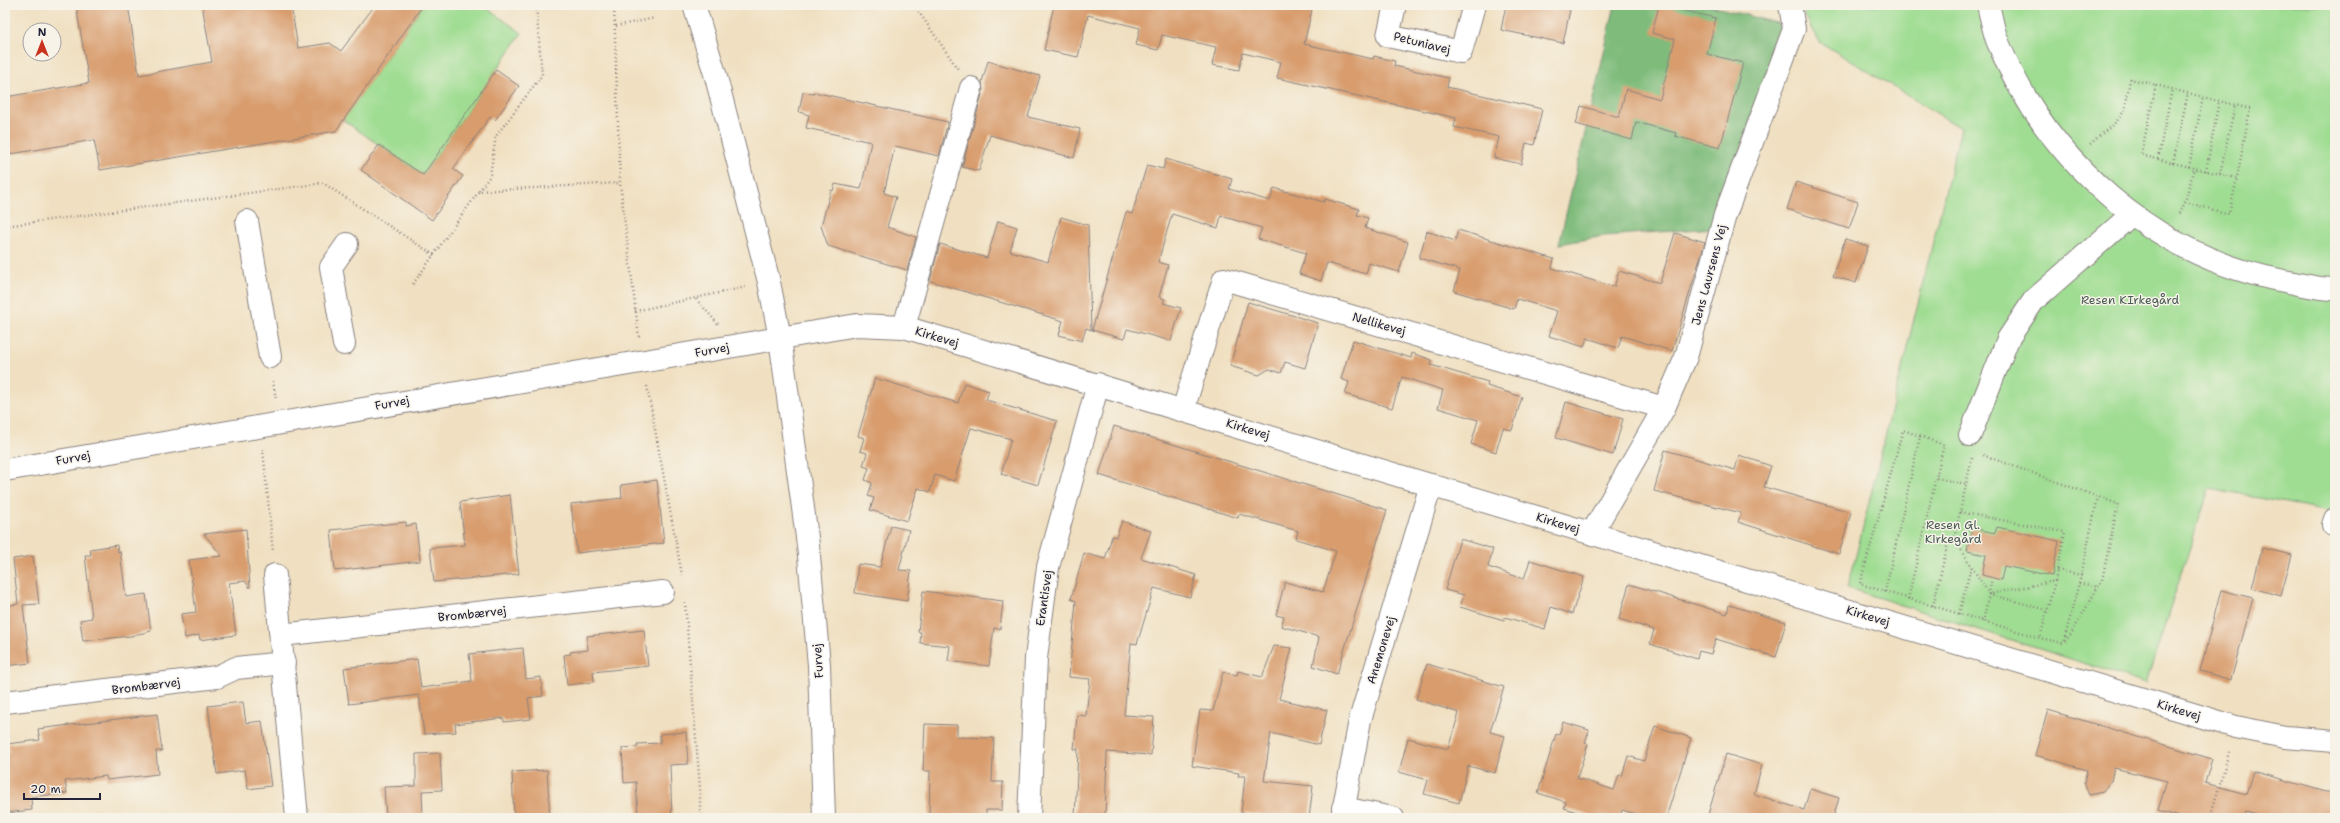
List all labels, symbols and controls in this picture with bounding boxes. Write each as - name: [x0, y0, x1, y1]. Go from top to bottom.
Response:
- north arrow: [22, 22, 62, 62]
- text: N: [38, 25, 47, 40]
- street label: Petuniavej: [1392, 28, 1452, 58]
- street label: Jens Laursens Vej: [1688, 223, 1730, 327]
- park label: Resen KIrkegård: [2081, 292, 2180, 308]
- street label: Nellikevej: [1350, 309, 1408, 339]
- street label: Kirkevej: [913, 323, 961, 351]
- street label: Furvej: [693, 339, 731, 361]
- street label: Furvej: [373, 392, 411, 414]
- street label: Kirkevej: [1224, 415, 1272, 443]
- street label: Furvej: [54, 447, 92, 469]
- street label: Kirkevej: [1534, 509, 1582, 537]
- park label: Resen Gl. Kirkegård: [1925, 517, 1982, 547]
- street label: Erantisvej: [1032, 569, 1056, 627]
- street label: Brombærvej: [437, 602, 507, 626]
- street label: Kirkevej: [1844, 602, 1892, 630]
- street label: Anemonevej: [1363, 614, 1399, 686]
- street label: Furvej: [809, 643, 827, 679]
- street label: Brombærvej: [111, 674, 181, 698]
- street label: Kirkevej: [2155, 696, 2203, 724]
- scale bar: [24, 775, 100, 801]
- text: 20 m: [30, 781, 61, 797]

